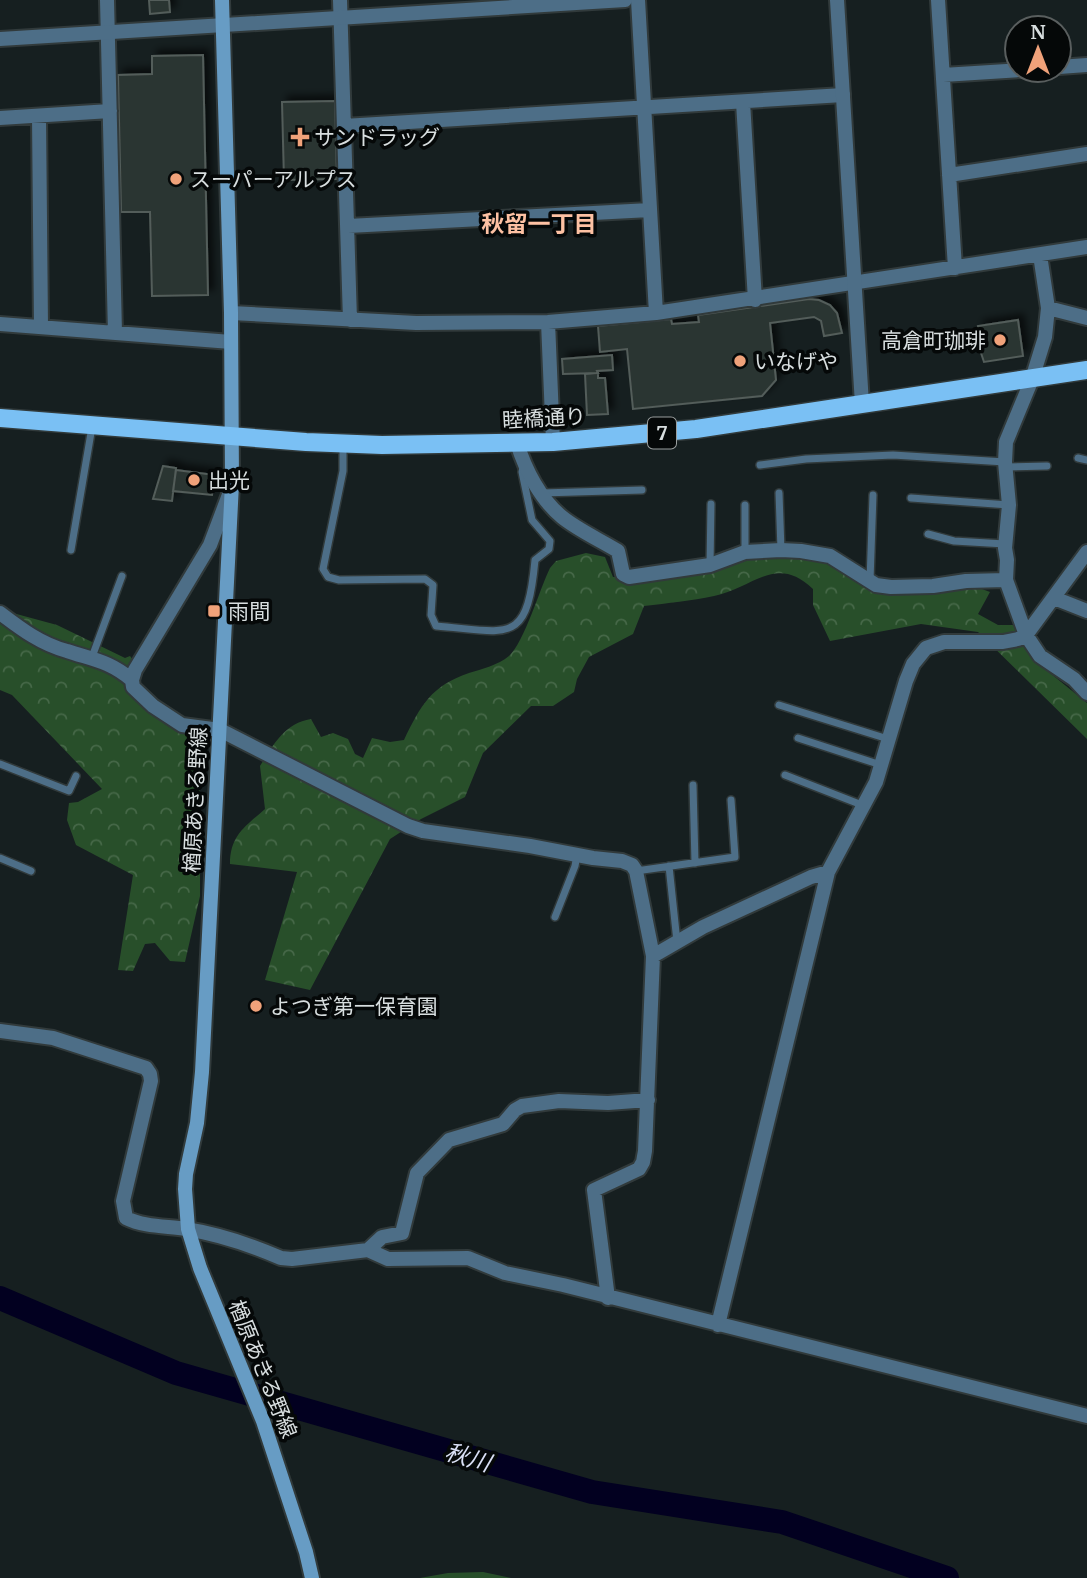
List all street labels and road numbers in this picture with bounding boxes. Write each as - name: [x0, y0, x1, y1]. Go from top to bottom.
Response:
- street label: 睦橋通り: [501, 402, 587, 434]
- road number: 7: [648, 418, 676, 448]
- street label: 楢原あきる野線: [178, 726, 212, 874]
- street label: 楢原あきる野線: [223, 1296, 303, 1442]

